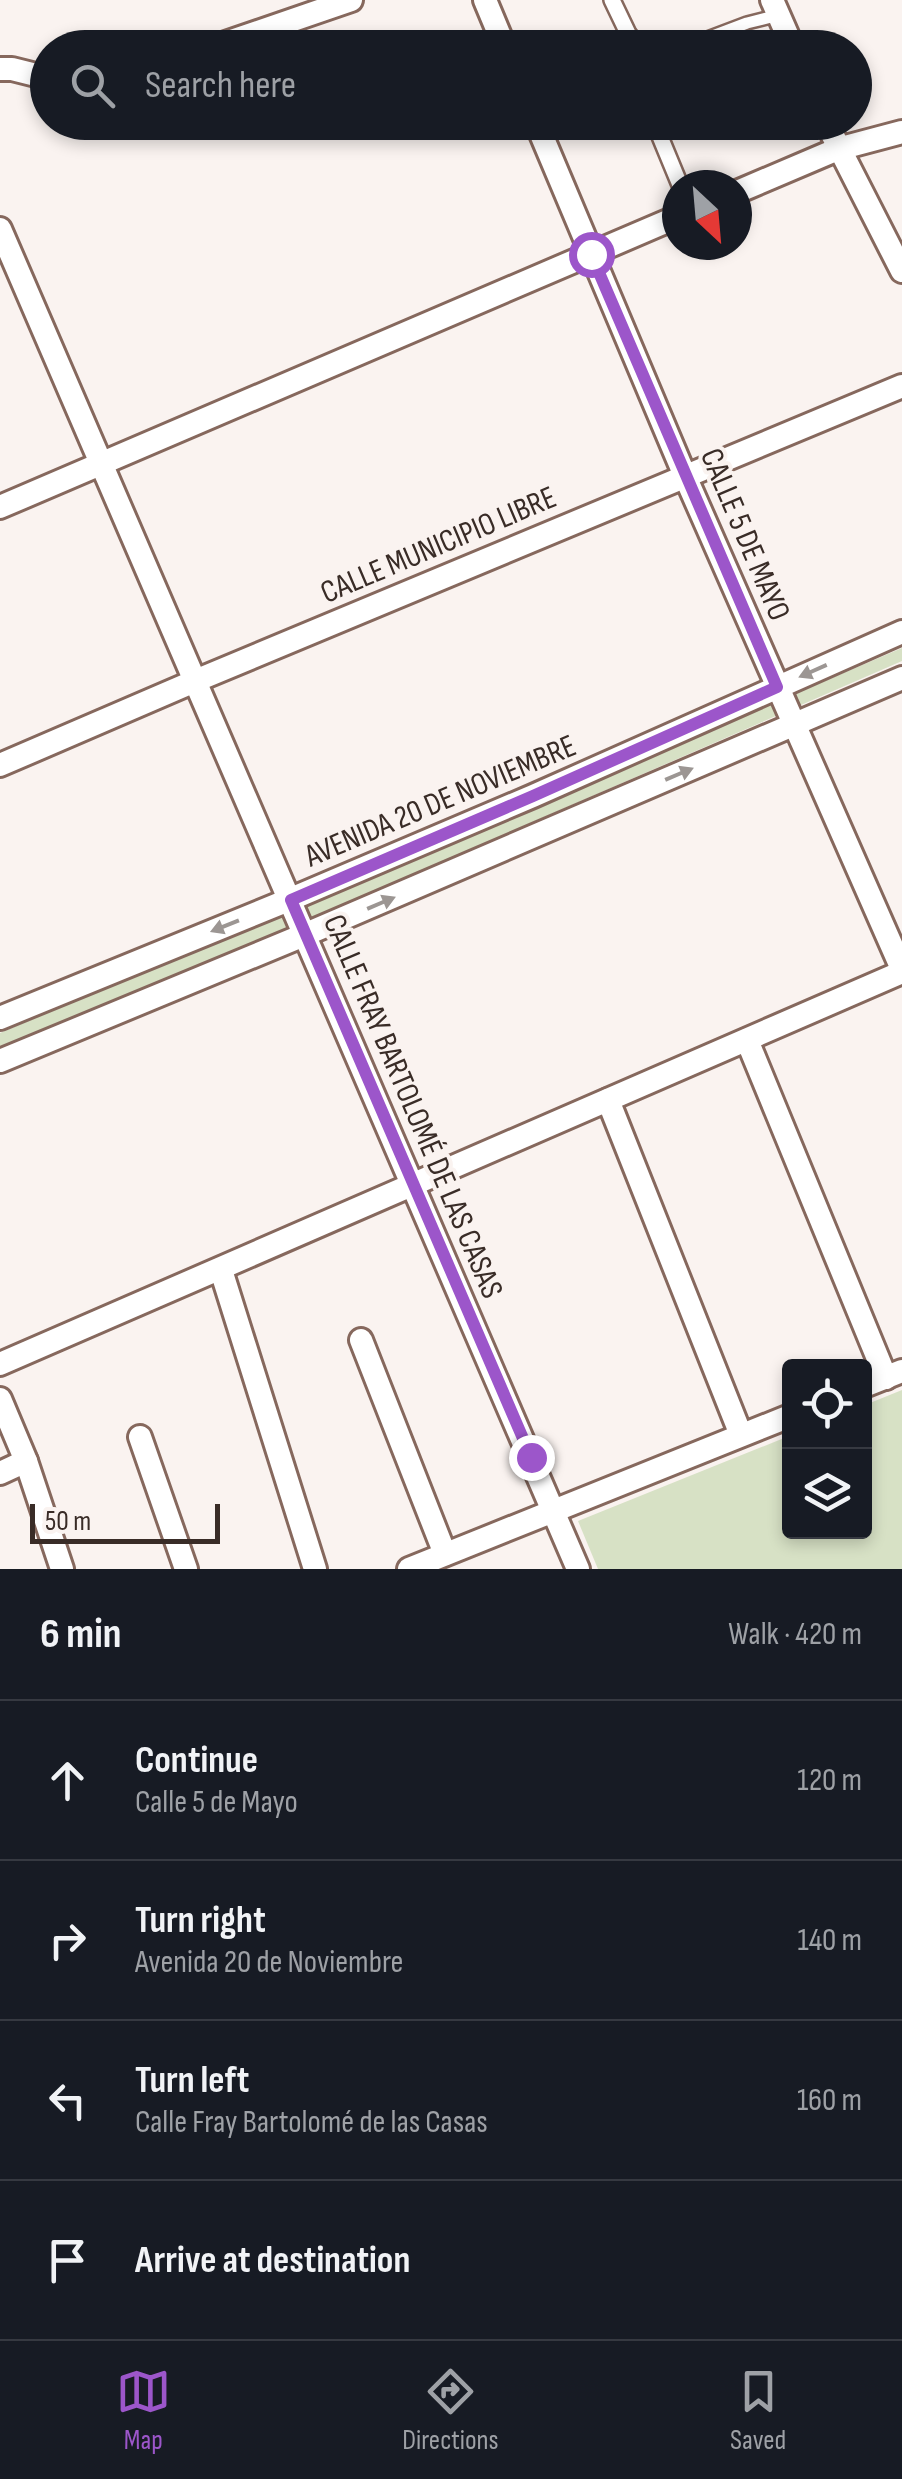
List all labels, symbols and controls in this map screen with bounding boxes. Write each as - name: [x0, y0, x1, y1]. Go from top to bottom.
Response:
- search box: [30, 30, 872, 140]
- icon: search: [65, 58, 120, 113]
- text: Search here: [145, 63, 296, 108]
- north arrow: [662, 170, 752, 260]
- route start: [569, 232, 615, 278]
- street label: CALLE 5 DE MAYO: [691, 443, 798, 626]
- street label: CALLE MUNICIPIO LIBRE: [315, 478, 562, 613]
- one-way arrow: [798, 663, 828, 679]
- street label: AVENIDA 20 DE NOVIEMBRE: [298, 727, 582, 877]
- one-way arrow: [665, 766, 694, 782]
- one-way arrow: [366, 894, 396, 910]
- street label: CALLE FRAY BARTOLOMÉ DE LAS CASAS: [314, 909, 511, 1304]
- one-way arrow: [210, 918, 240, 934]
- map controls: [782, 1359, 872, 1539]
- button: locate: [782, 1359, 872, 1449]
- route end: [509, 1435, 555, 1481]
- button: layers: [782, 1449, 872, 1539]
- scale bar: [30, 1499, 220, 1544]
- text: 50 m: [45, 1505, 91, 1538]
- text: 6 min: [40, 1609, 121, 1660]
- text: Walk · 420 m: [728, 1615, 862, 1654]
- text: Continue: [135, 1738, 258, 1783]
- icon: ahead: [40, 1753, 95, 1808]
- text: 120 m: [797, 1761, 862, 1800]
- text: Calle 5 de Mayo: [135, 1783, 298, 1822]
- text: Turn right: [135, 1898, 266, 1943]
- icon: right: [40, 1913, 95, 1968]
- text: 140 m: [798, 1921, 862, 1960]
- text: Avenida 20 de Noviembre: [135, 1943, 403, 1982]
- text: Turn left: [135, 2058, 249, 2103]
- icon: left: [40, 2073, 95, 2128]
- text: 160 m: [797, 2081, 862, 2120]
- text: Calle Fray Bartolomé de las Casas: [135, 2103, 488, 2142]
- icon: arrive: [40, 2233, 95, 2288]
- text: Arrive at destination: [135, 2238, 410, 2283]
- tab: Map: [116, 2364, 171, 2457]
- tab: Directions: [402, 2364, 499, 2457]
- tab: Saved: [730, 2364, 786, 2457]

